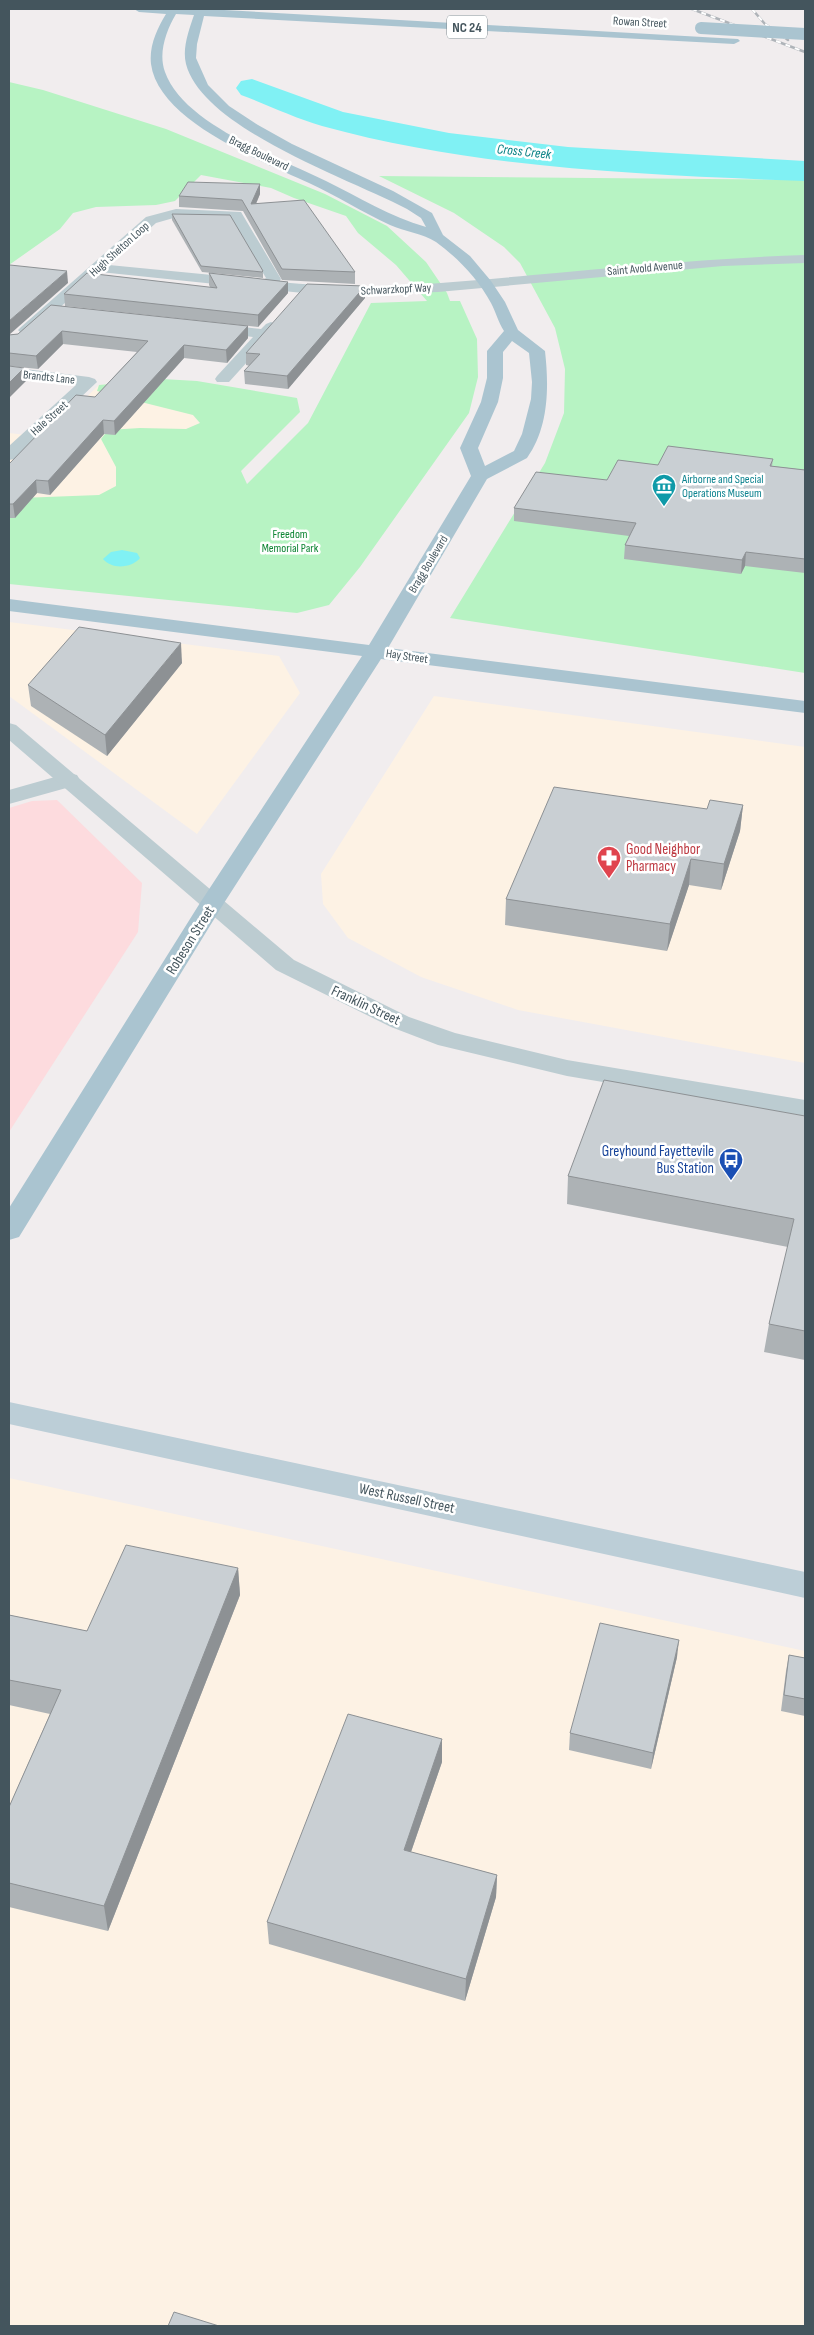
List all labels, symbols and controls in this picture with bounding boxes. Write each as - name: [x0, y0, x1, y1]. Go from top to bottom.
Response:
- street label: Rowan Street: [613, 14, 668, 31]
- road number: NC 24: [447, 16, 487, 38]
- street label: Bragg Boulevard: [227, 133, 291, 174]
- water label: Cross Creek: [496, 140, 553, 163]
- street label: Hugh Shelton Loop: [86, 219, 152, 280]
- street label: Saint Avold Avenue: [607, 258, 684, 279]
- street label: Schwarzkopf Way: [360, 280, 432, 299]
- street label: Brandts Lane: [22, 367, 76, 388]
- street label: Hale Street: [28, 398, 71, 439]
- place label: Airborne and Special Operations Museum: [681, 472, 764, 501]
- museum icon: Airborne and Special Operations Museum: [651, 473, 677, 507]
- park label: Freedom Memorial Park: [262, 527, 319, 556]
- street label: Bragg Boulevard: [405, 533, 451, 596]
- street label: Hay Street: [385, 646, 429, 667]
- place label: Good Neighbor Pharmacy: [626, 840, 701, 876]
- pharmacy icon: Good Neighbor Pharmacy: [596, 845, 622, 879]
- street label: Robeson Street: [162, 902, 219, 978]
- street label: Franklin Street: [328, 981, 404, 1030]
- place label: Greyhound Fayettevile Bus Station: [602, 1142, 714, 1178]
- bus stop icon: Greyhound Fayettevile Bus Station: [718, 1147, 744, 1181]
- street label: West Russell Street: [357, 1479, 457, 1518]

